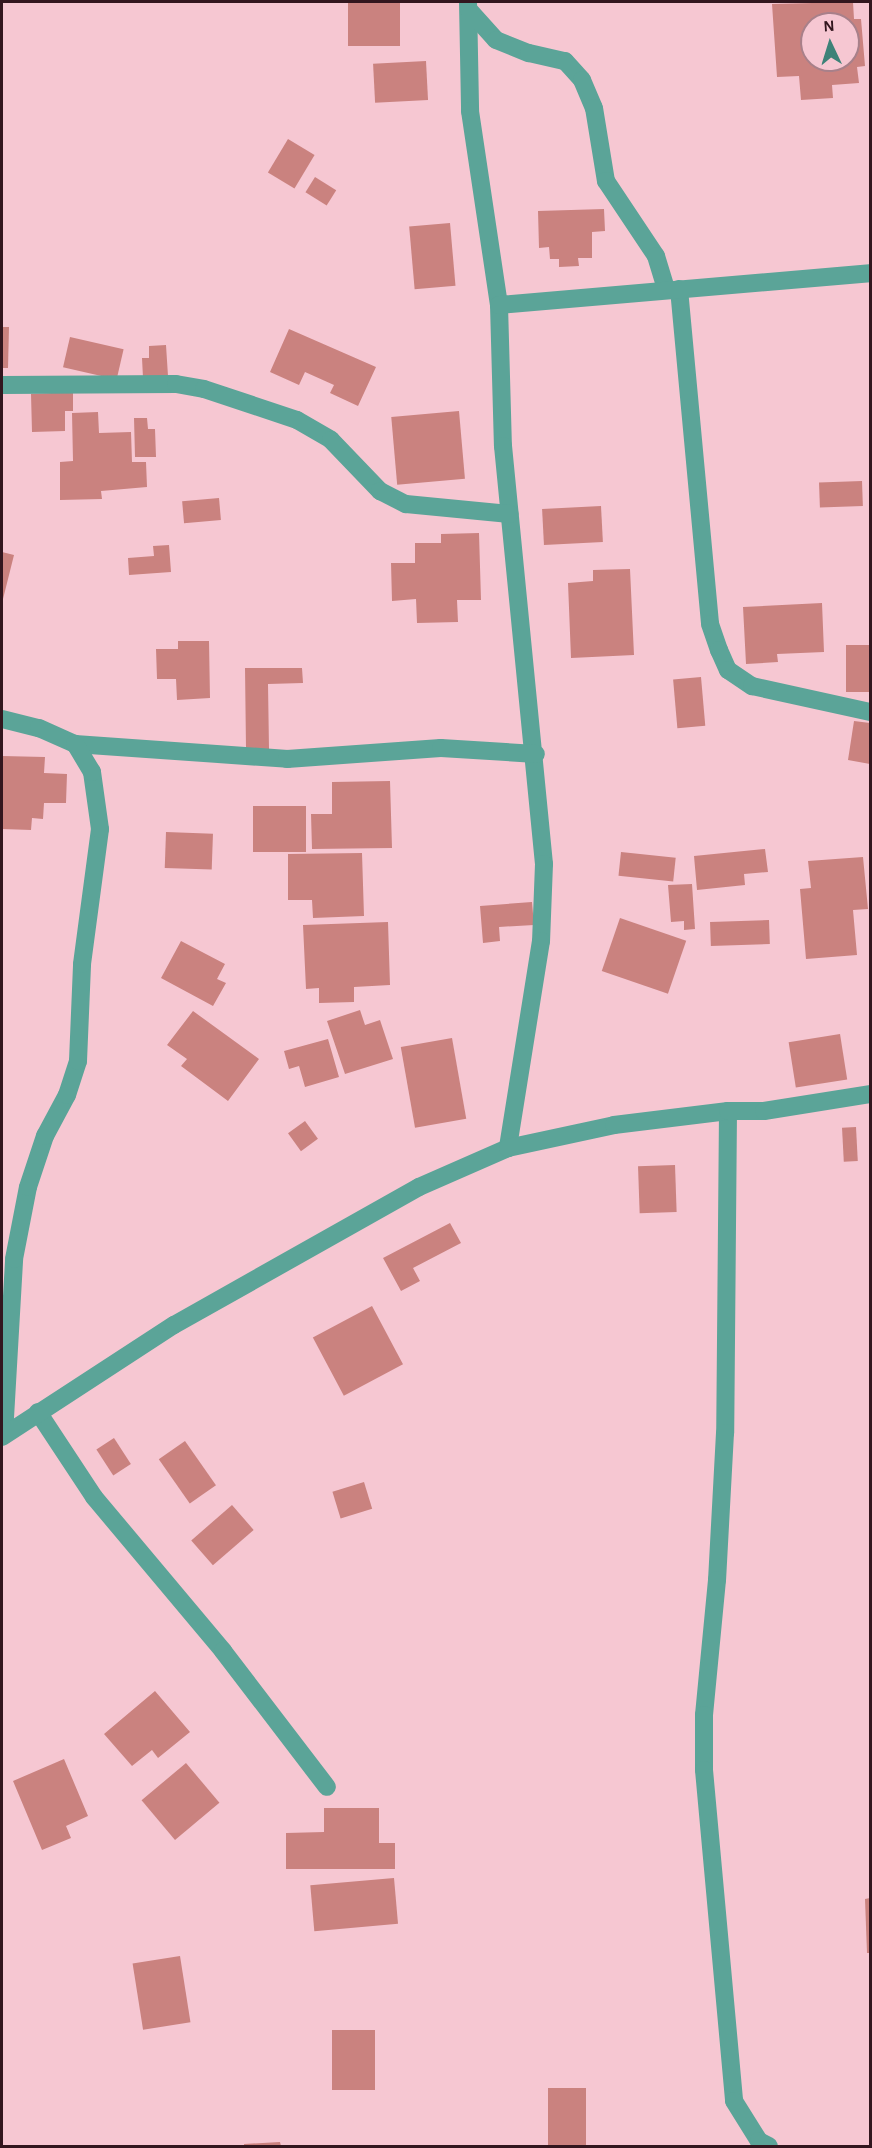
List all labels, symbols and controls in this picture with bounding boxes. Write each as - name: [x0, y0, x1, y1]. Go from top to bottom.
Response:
- north arrow: [800, 12, 860, 72]
- text: N: [823, 18, 835, 34]

